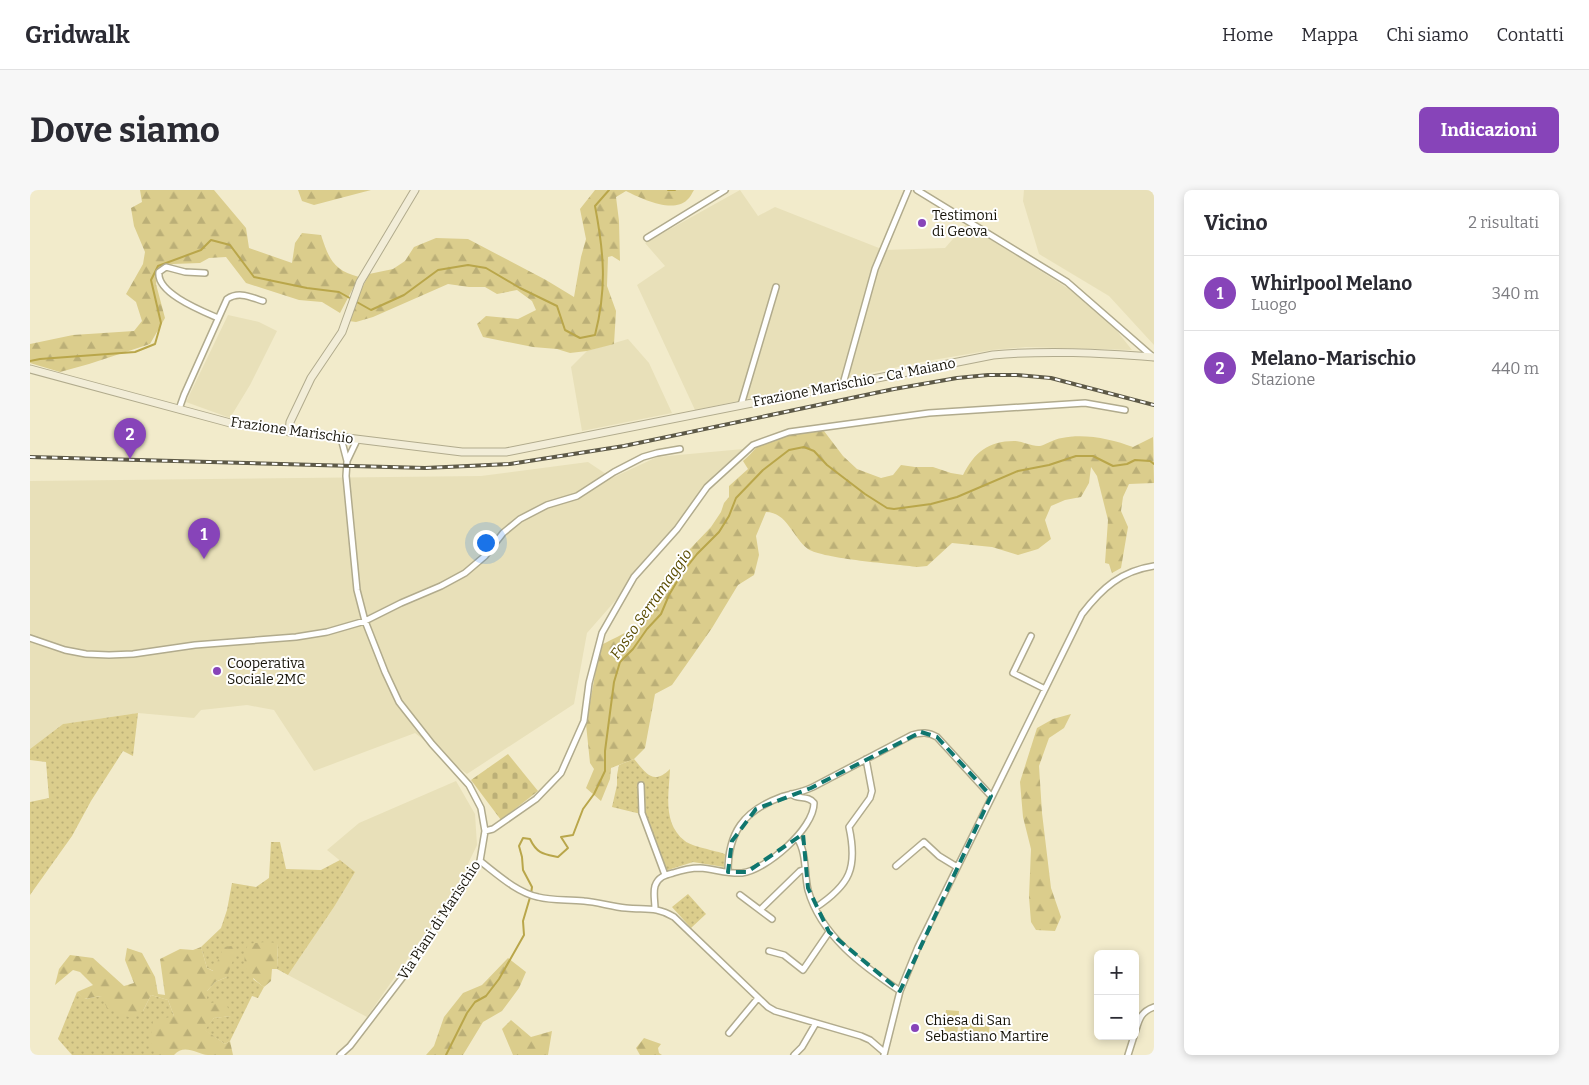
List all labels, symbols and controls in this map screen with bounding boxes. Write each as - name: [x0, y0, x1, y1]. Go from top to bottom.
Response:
- text: Gridwalk: [25, 21, 130, 49]
- text: Home: [1222, 24, 1273, 46]
- text: Mappa: [1301, 24, 1358, 46]
- text: Chi siamo: [1386, 24, 1469, 46]
- text: Contatti: [1497, 24, 1564, 46]
- button: Indicazioni: [1419, 107, 1559, 153]
- text: Dove siamo: [30, 109, 220, 151]
- place label: Testimoni di Geova: [932, 207, 998, 240]
- text: Vicino: [1204, 210, 1268, 236]
- text: 2 risultati: [1468, 213, 1539, 232]
- marker: Testimoni di Geova: [916, 217, 928, 229]
- text: Whirlpool Melano: [1251, 272, 1412, 295]
- text: 1: [1217, 284, 1223, 303]
- text: 340 m: [1492, 284, 1539, 303]
- text: Luogo: [1251, 295, 1297, 314]
- text: Melano-Marischio: [1251, 347, 1416, 370]
- street label: Frazione Marischio - Ca' Maiano: [751, 354, 957, 410]
- text: 2: [1215, 359, 1225, 378]
- text: 440 m: [1492, 359, 1539, 378]
- text: Stazione: [1251, 370, 1315, 389]
- street label: Frazione Marischio: [229, 413, 354, 448]
- pin: 2: [114, 418, 146, 459]
- pin: 1: [188, 518, 220, 559]
- your location: [473, 530, 499, 556]
- water label: Fosso Serramaggio: [606, 545, 696, 663]
- place label: Cooperativa Sociale 2MC: [227, 655, 306, 688]
- marker: Cooperativa Sociale 2MC: [211, 665, 223, 677]
- street label: Via Piani di Marischio: [394, 857, 484, 983]
- map controls: [1094, 950, 1139, 1040]
- button: +: [1094, 950, 1139, 995]
- button: −: [1094, 995, 1139, 1040]
- place label: Chiesa di San Sebastiano Martire: [925, 1012, 1049, 1045]
- marker: Chiesa di San Sebastiano Martire: [909, 1022, 921, 1034]

